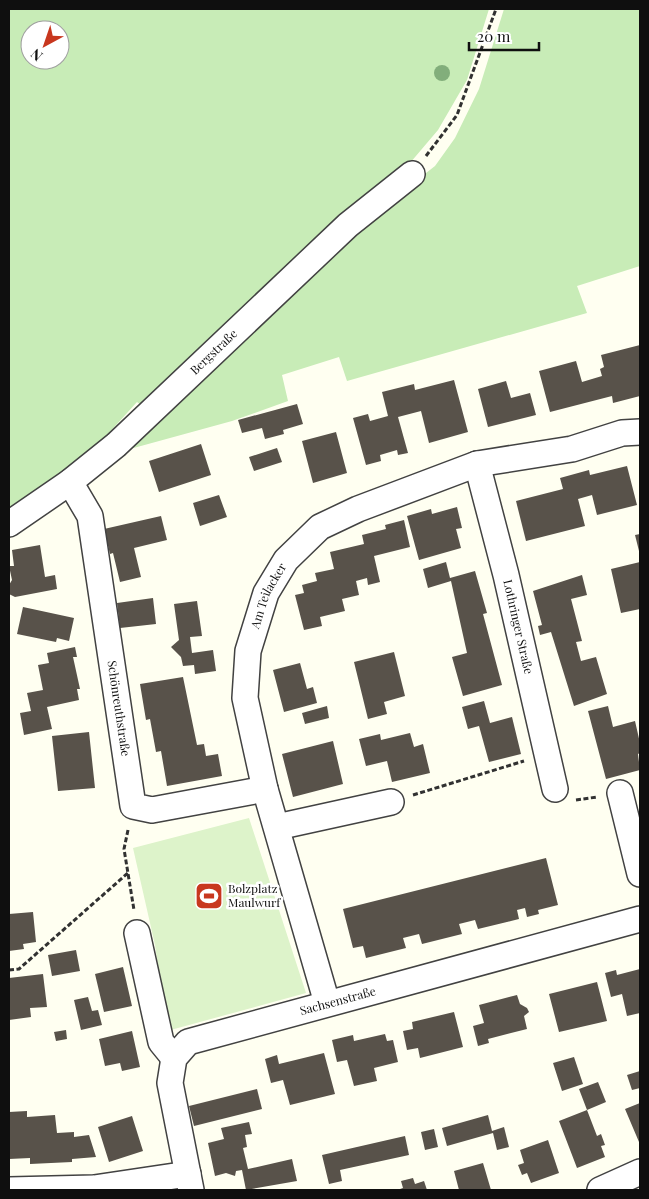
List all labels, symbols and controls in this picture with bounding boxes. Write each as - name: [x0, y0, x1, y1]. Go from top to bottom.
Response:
- north arrow: [20, 20, 70, 70]
- scale bar: [469, 20, 539, 52]
- text: 20 m: [477, 26, 511, 46]
- text: N: [26, 45, 46, 66]
- street label: Bergstraße: [186, 325, 240, 378]
- street label: Am Teilacker: [246, 559, 290, 631]
- street label: Lothringer Straße: [500, 578, 537, 675]
- street label: Schönreuthstraße: [105, 659, 135, 757]
- place label: Bolzplatz Maulwurf: [228, 880, 281, 910]
- sports icon: Bolzplatz Maulwurf: [194, 881, 224, 911]
- street label: Sachsenstraße: [298, 982, 377, 1018]

